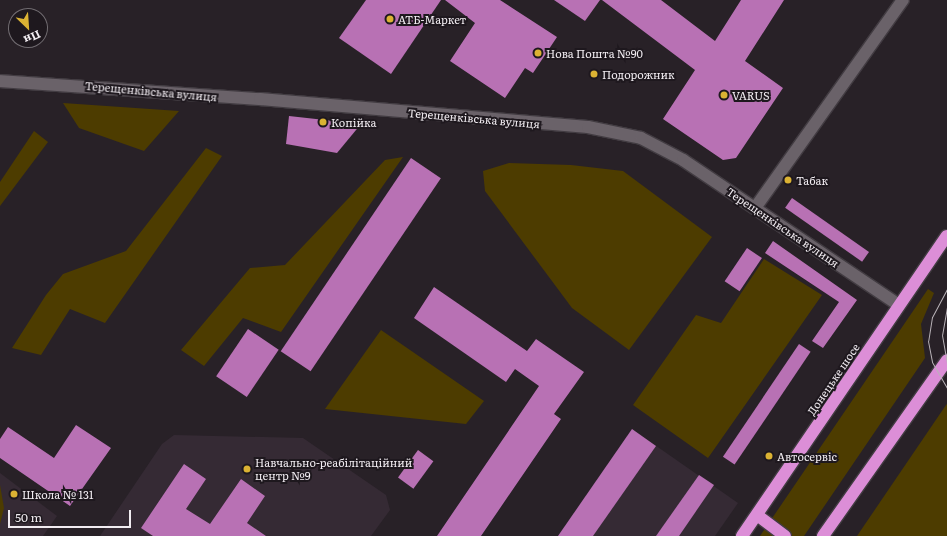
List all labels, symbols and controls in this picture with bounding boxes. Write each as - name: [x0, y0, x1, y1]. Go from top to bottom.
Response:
- north arrow: [8, 8, 48, 48]
- place label: АТБ-Маркет: [398, 12, 466, 26]
- marker: АТБ-Маркет: [385, 14, 395, 24]
- text: Пн: [22, 27, 44, 49]
- place label: Нова Пошта №90: [546, 46, 643, 60]
- marker: Нова Пошта №90: [533, 48, 543, 58]
- place label: Подорожник: [602, 67, 675, 81]
- marker: Подорожник: [589, 69, 599, 79]
- street label: Терещенківська вулиця: [84, 79, 218, 103]
- place label: VARUS: [732, 88, 770, 102]
- marker: VARUS: [719, 90, 729, 100]
- street label: Терещенківська вулиця: [407, 106, 541, 130]
- place label: Копійка: [331, 115, 376, 129]
- marker: Копійка: [318, 117, 328, 127]
- place label: Табак: [796, 173, 828, 187]
- marker: Табак: [783, 175, 793, 185]
- street label: Терещенківська вулиця: [724, 184, 842, 270]
- street label: Донецьке шосе: [804, 341, 862, 417]
- place label: Автосервіс: [777, 449, 837, 463]
- marker: Автосервіс: [764, 451, 774, 461]
- place label: Навчально-реабілітаційний центр №9: [255, 456, 412, 482]
- marker: Навчально-реабілітаційний центр №9: [242, 464, 252, 474]
- place label: Школа № 131: [22, 487, 93, 501]
- marker: Школа № 131: [9, 489, 19, 499]
- scale bar: [10, 502, 133, 528]
- text: 50 m: [15, 508, 42, 526]

